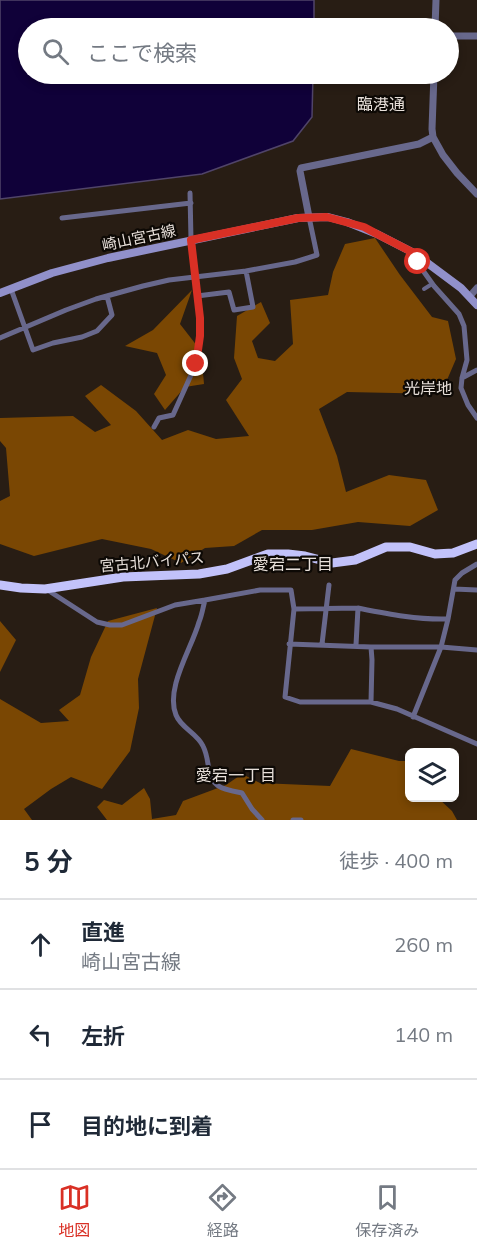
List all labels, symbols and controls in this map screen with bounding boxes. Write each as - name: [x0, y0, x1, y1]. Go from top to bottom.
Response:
- search box: [18, 18, 459, 84]
- icon: search: [39, 35, 72, 68]
- text: ここで検索: [87, 39, 197, 67]
- district label: 臨港通: [357, 94, 405, 114]
- street label: 崎山宮古線: [100, 220, 178, 255]
- route start: [404, 248, 430, 274]
- route end: [182, 350, 208, 376]
- district label: 光岸地: [404, 378, 452, 398]
- street label: 宮古北バイパス: [99, 547, 205, 576]
- district label: 愛宕二丁目: [253, 554, 333, 574]
- map controls: [405, 748, 459, 802]
- button: layers: [405, 748, 459, 802]
- district label: 愛宕一丁目: [196, 765, 276, 785]
- text: 5 分: [24, 845, 73, 878]
- text: 徒歩 · 400 m: [339, 848, 453, 873]
- text: 直進: [81, 918, 125, 946]
- icon: ahead: [24, 928, 57, 961]
- text: 260 m: [394, 932, 453, 957]
- text: 崎山宮古線: [81, 949, 181, 974]
- icon: left: [24, 1018, 57, 1051]
- text: 左折: [81, 1022, 125, 1050]
- text: 140 m: [394, 1022, 453, 1047]
- icon: arrive: [24, 1108, 57, 1141]
- text: 目的地に到着: [81, 1112, 213, 1140]
- tab: 地図: [58, 1181, 91, 1241]
- tab: 経路: [206, 1181, 239, 1241]
- tab: 保存済み: [355, 1181, 419, 1241]

